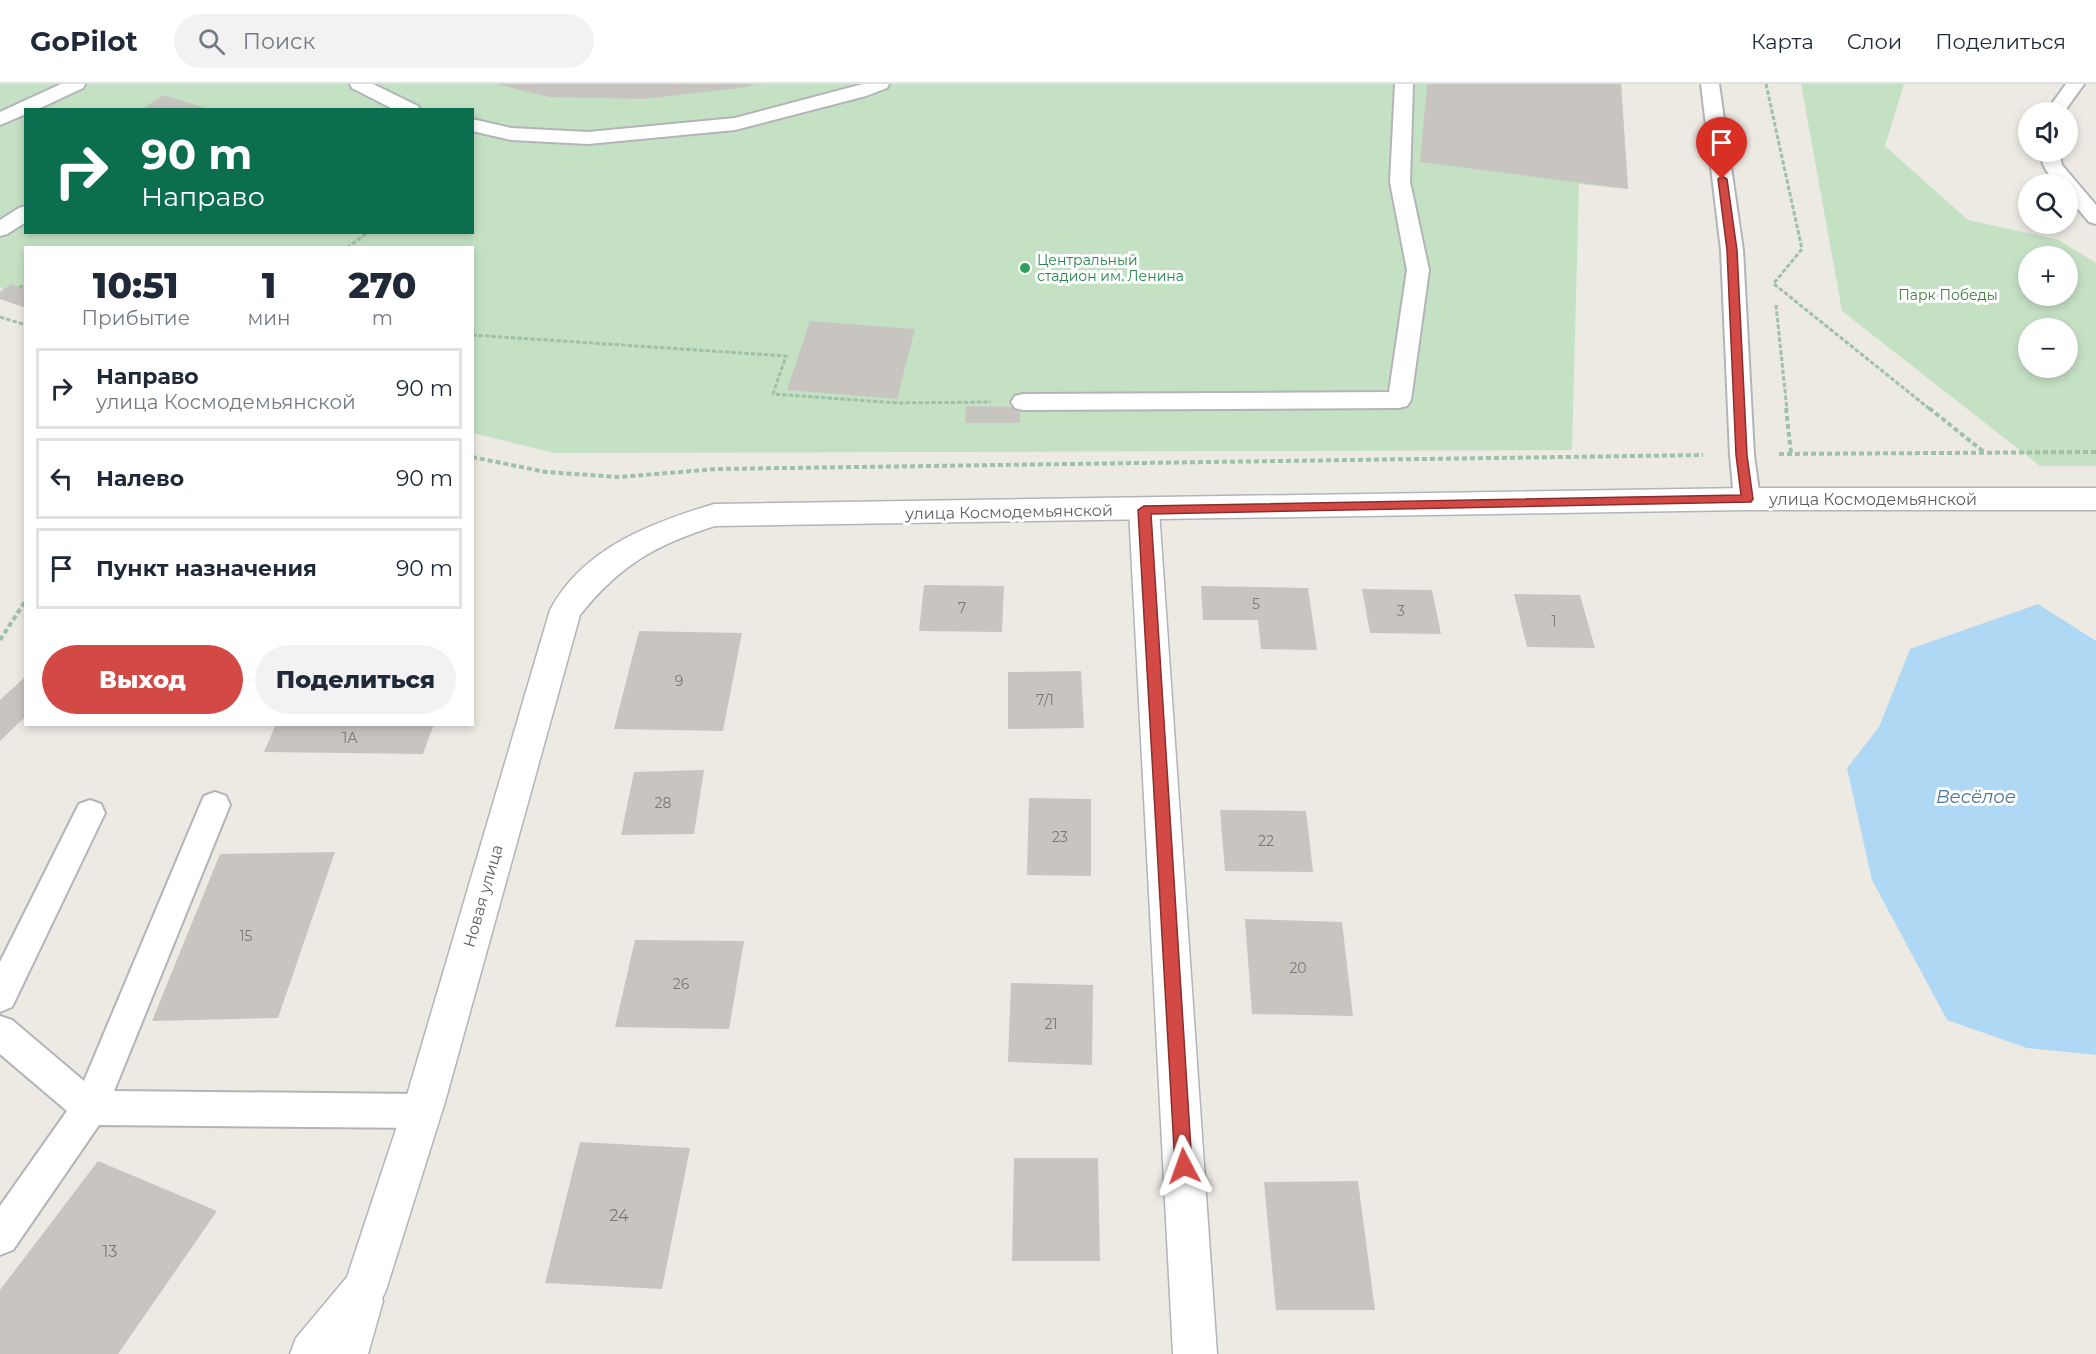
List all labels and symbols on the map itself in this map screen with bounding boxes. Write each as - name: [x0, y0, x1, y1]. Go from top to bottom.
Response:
- pin: [1696, 117, 1747, 179]
- place label: Центральный стадион им. Ленина: [1037, 251, 1184, 285]
- marker: Центральный стадион им. Ленина: [1018, 261, 1032, 275]
- park label: Парк Победы: [1898, 286, 1998, 304]
- street label: улица Космодемьянской: [1768, 490, 1977, 509]
- street label: улица Космодемьянской: [904, 501, 1113, 523]
- house number: 5: [1252, 595, 1260, 613]
- house number: 7: [958, 599, 966, 617]
- house number: 3: [1397, 602, 1405, 620]
- house number: 1: [1551, 612, 1557, 630]
- house number: 9: [675, 672, 683, 690]
- house number: 7/1: [1036, 691, 1054, 709]
- house number: 1А: [342, 729, 358, 747]
- water label: Весёлое: [1936, 786, 2016, 808]
- house number: 28: [655, 794, 672, 812]
- house number: 23: [1052, 828, 1068, 846]
- house number: 22: [1258, 832, 1274, 850]
- street label: Новая улица: [459, 842, 507, 950]
- house number: 15: [240, 927, 253, 945]
- house number: 20: [1289, 959, 1307, 977]
- house number: 26: [673, 975, 690, 993]
- house number: 21: [1044, 1015, 1058, 1033]
- position arrow: [1152, 1134, 1216, 1198]
- house number: 24: [609, 1206, 629, 1225]
- house number: 13: [103, 1242, 117, 1261]

